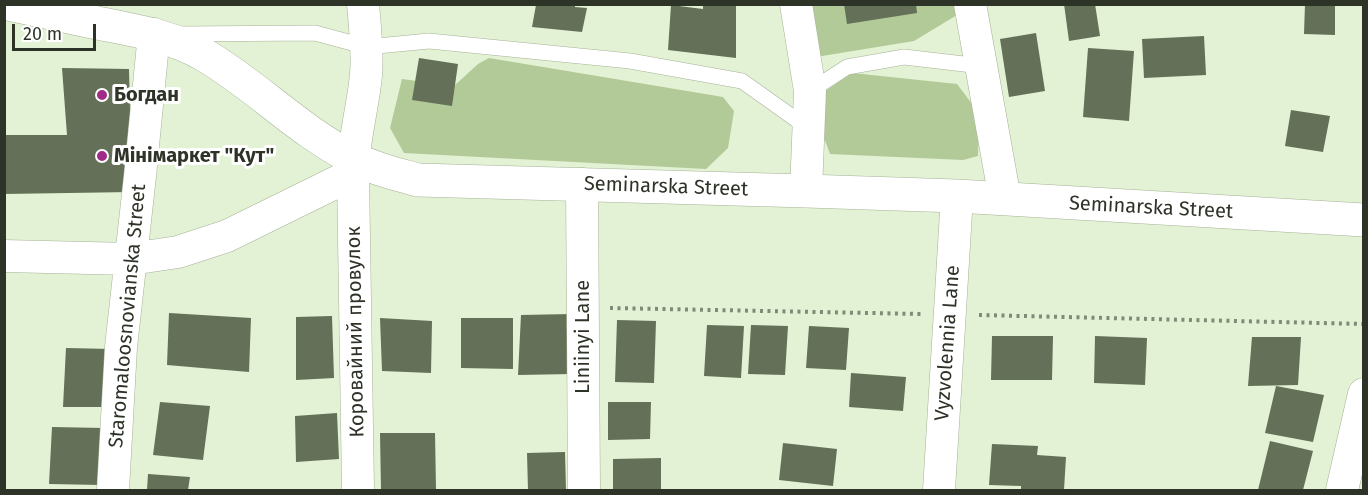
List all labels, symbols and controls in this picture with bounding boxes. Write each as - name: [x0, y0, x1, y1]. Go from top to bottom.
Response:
- scale bar: [15, 12, 99, 50]
- text: 20 m: [23, 23, 62, 45]
- place label: Богдан: [114, 83, 179, 107]
- marker: Богдан: [95, 88, 109, 102]
- place label: Мінімаркет "Кут": [114, 144, 274, 168]
- marker: Мінімаркет "Кут": [95, 149, 109, 163]
- street label: Seminarska Street: [583, 172, 749, 202]
- street label: Staromaloosnovianska Street: [104, 183, 152, 449]
- street label: Seminarska Street: [1068, 192, 1234, 224]
- street label: Коровайний провулок: [342, 226, 370, 438]
- street label: Vyzvolennia Lane: [931, 264, 965, 422]
- street label: Liniinyi Lane: [571, 280, 595, 394]

